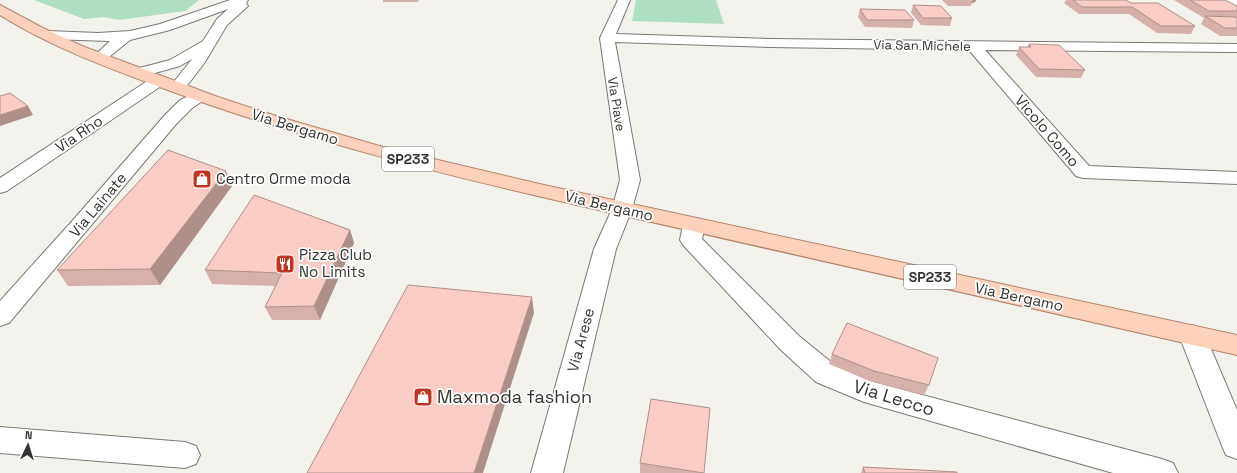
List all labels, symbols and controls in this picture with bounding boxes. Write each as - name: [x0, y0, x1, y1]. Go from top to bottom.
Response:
- street label: Via San Michele: [873, 36, 971, 55]
- street label: Via Piave: [604, 76, 629, 132]
- street label: Vicolo Como: [1011, 91, 1084, 171]
- street label: Via Bergamo: [249, 104, 341, 149]
- street label: Via Rho: [51, 111, 106, 156]
- road number: SP233: [382, 147, 434, 171]
- street label: Via Lainate: [65, 168, 130, 241]
- shop icon: Centro Orme moda: [191, 168, 213, 190]
- place label: Centro Orme moda: [216, 169, 351, 188]
- street label: Via Bergamo: [563, 186, 655, 225]
- place label: Pizza Club No Limits: [299, 245, 372, 281]
- restaurant icon: Pizza Club No Limits: [274, 253, 296, 275]
- road number: SP233: [904, 265, 956, 289]
- street label: Via Bergamo: [973, 278, 1065, 315]
- street label: Via Arese: [563, 306, 598, 374]
- street label: Via Lecco: [851, 374, 937, 421]
- place label: Maxmoda fashion: [437, 385, 592, 408]
- shop icon: Maxmoda fashion: [412, 386, 434, 408]
- north arrow: [8, 425, 48, 465]
- text: N: [25, 428, 33, 442]

